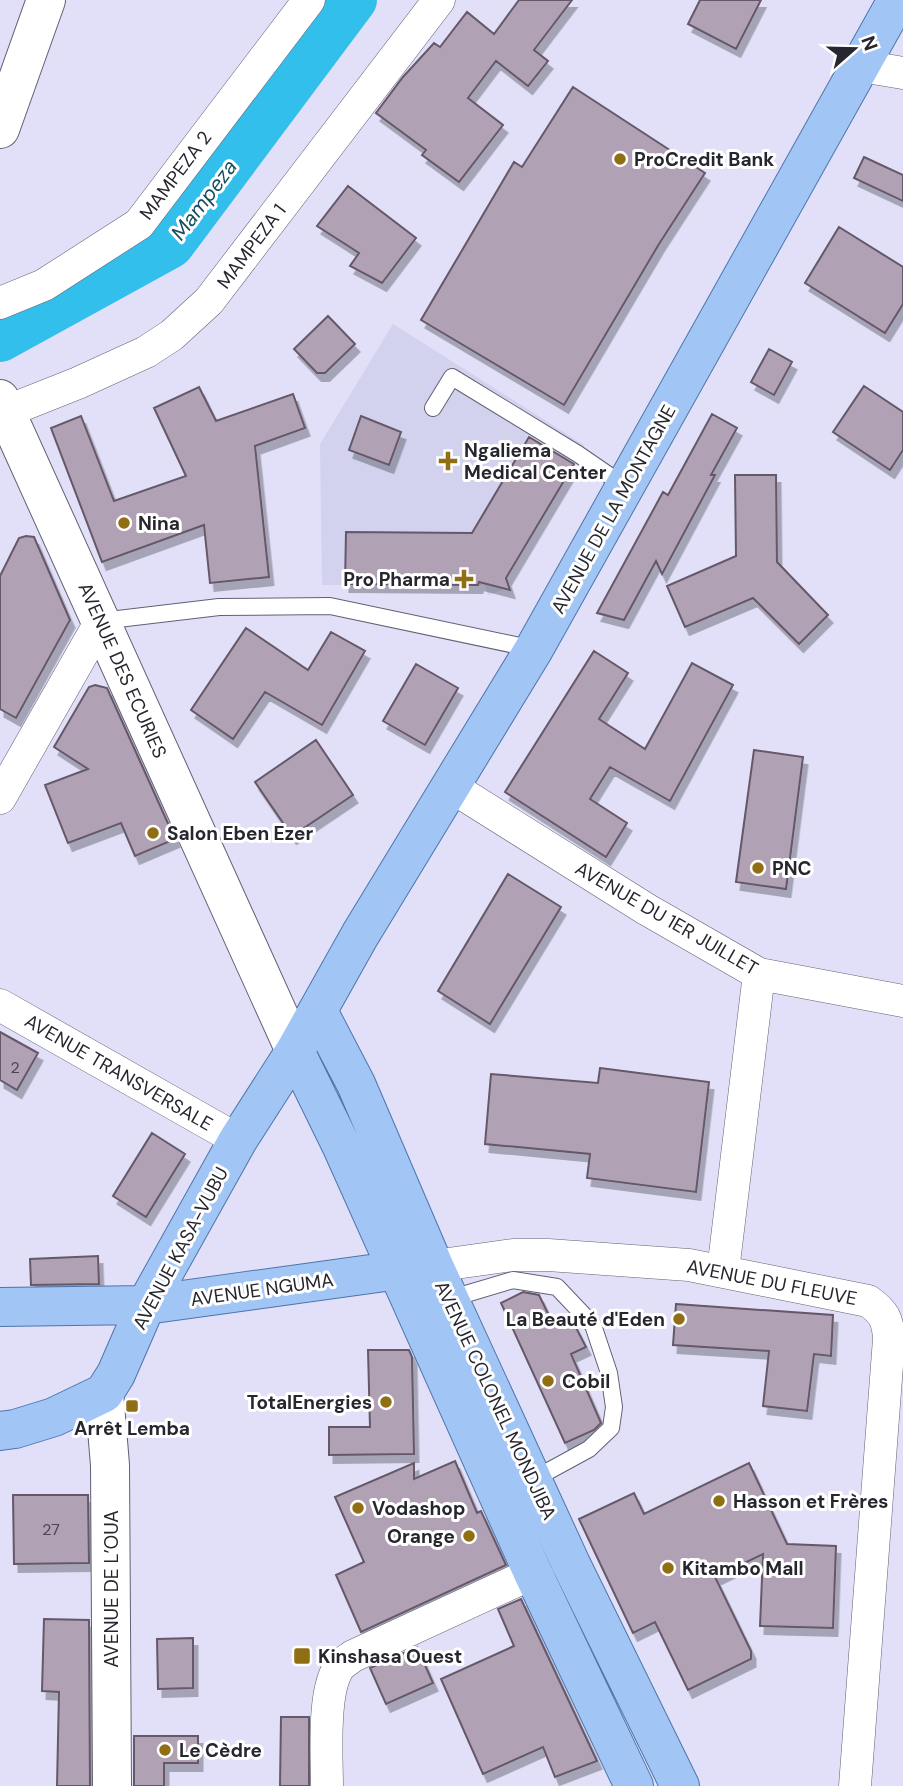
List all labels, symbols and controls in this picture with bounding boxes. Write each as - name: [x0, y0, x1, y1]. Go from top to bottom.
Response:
- north arrow: [819, 14, 889, 84]
- text: N: [855, 33, 884, 54]
- street label: MAMPEZA 2: [134, 126, 217, 225]
- place label: ProCredit Bank: [634, 147, 774, 172]
- marker: ProCredit Bank: [612, 151, 628, 167]
- water label: Mampeza: [164, 154, 244, 246]
- street label: MAMPEZA 1: [211, 199, 292, 294]
- street label: AVENUE DE LA MONTAGNE: [545, 400, 681, 618]
- place label: Ngaliema Medical Center: [464, 438, 607, 485]
- marker: Ngaliema Medical Center: [438, 451, 458, 471]
- place label: Nina: [138, 511, 180, 536]
- marker: Nina: [116, 515, 132, 531]
- place label: Pro Pharma: [343, 567, 450, 592]
- marker: Pro Pharma: [456, 571, 472, 587]
- street label: AVENUE DES ECURIES: [73, 578, 173, 762]
- place label: Salon Eben Ezer: [167, 821, 313, 846]
- marker: Salon Eben Ezer: [145, 825, 161, 841]
- street label: AVENUE DU 1ER JUILLET: [571, 856, 763, 981]
- place label: PNC: [772, 856, 812, 881]
- marker: PNC: [750, 860, 766, 876]
- street label: AVENUE TRANSVERSALE: [20, 1008, 217, 1137]
- house number: 2: [10, 1057, 20, 1078]
- street label: AVENUE KASA-VUBU: [127, 1162, 234, 1334]
- street label: AVENUE DU FLEUVE: [685, 1254, 859, 1311]
- street label: AVENUE NGUMA: [189, 1267, 336, 1312]
- street label: AVENUE COLONEL MONDJIBA: [429, 1277, 562, 1524]
- place label: La Beauté d'Eden: [506, 1307, 665, 1332]
- marker: La Beauté d'Eden: [671, 1311, 687, 1327]
- place label: Cobil: [562, 1369, 610, 1394]
- marker: Cobil: [540, 1373, 556, 1389]
- place label: TotalEnergies: [247, 1390, 372, 1415]
- marker: TotalEnergies: [378, 1394, 394, 1410]
- marker: Arrêt Lemba: [124, 1398, 140, 1414]
- place label: Arrêt Lemba: [74, 1416, 190, 1441]
- place label: Hasson et Frères: [733, 1489, 888, 1514]
- marker: Hasson et Frères: [711, 1493, 727, 1509]
- place label: Vodashop: [372, 1496, 465, 1521]
- marker: Vodashop: [350, 1500, 366, 1516]
- street label: AVENUE DE L’OUA: [99, 1510, 124, 1668]
- house number: 27: [42, 1519, 60, 1540]
- place label: Orange: [387, 1524, 455, 1549]
- marker: Orange: [461, 1528, 477, 1544]
- place label: Kitambo Mall: [682, 1556, 803, 1581]
- marker: Kitambo Mall: [660, 1560, 676, 1576]
- place label: Kinshasa Ouest: [318, 1644, 462, 1669]
- marker: Kinshasa Ouest: [292, 1646, 312, 1666]
- place label: Le Cèdre: [179, 1738, 262, 1763]
- marker: Le Cèdre: [157, 1742, 173, 1758]

